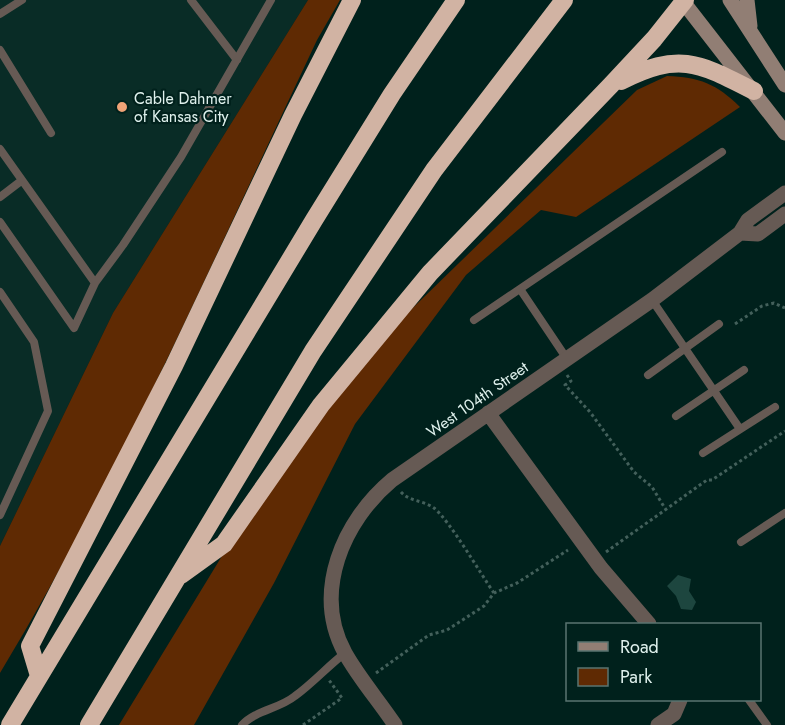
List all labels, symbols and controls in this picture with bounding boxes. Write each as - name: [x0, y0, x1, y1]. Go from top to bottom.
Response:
- place label: Cable Dahmer of Kansas City: [134, 87, 232, 128]
- marker: Cable Dahmer of Kansas City: [115, 100, 129, 114]
- street label: West 104th Street: [422, 356, 533, 443]
- legend: [566, 623, 761, 701]
- text: Road: [620, 634, 659, 660]
- text: Park: [620, 664, 652, 690]

